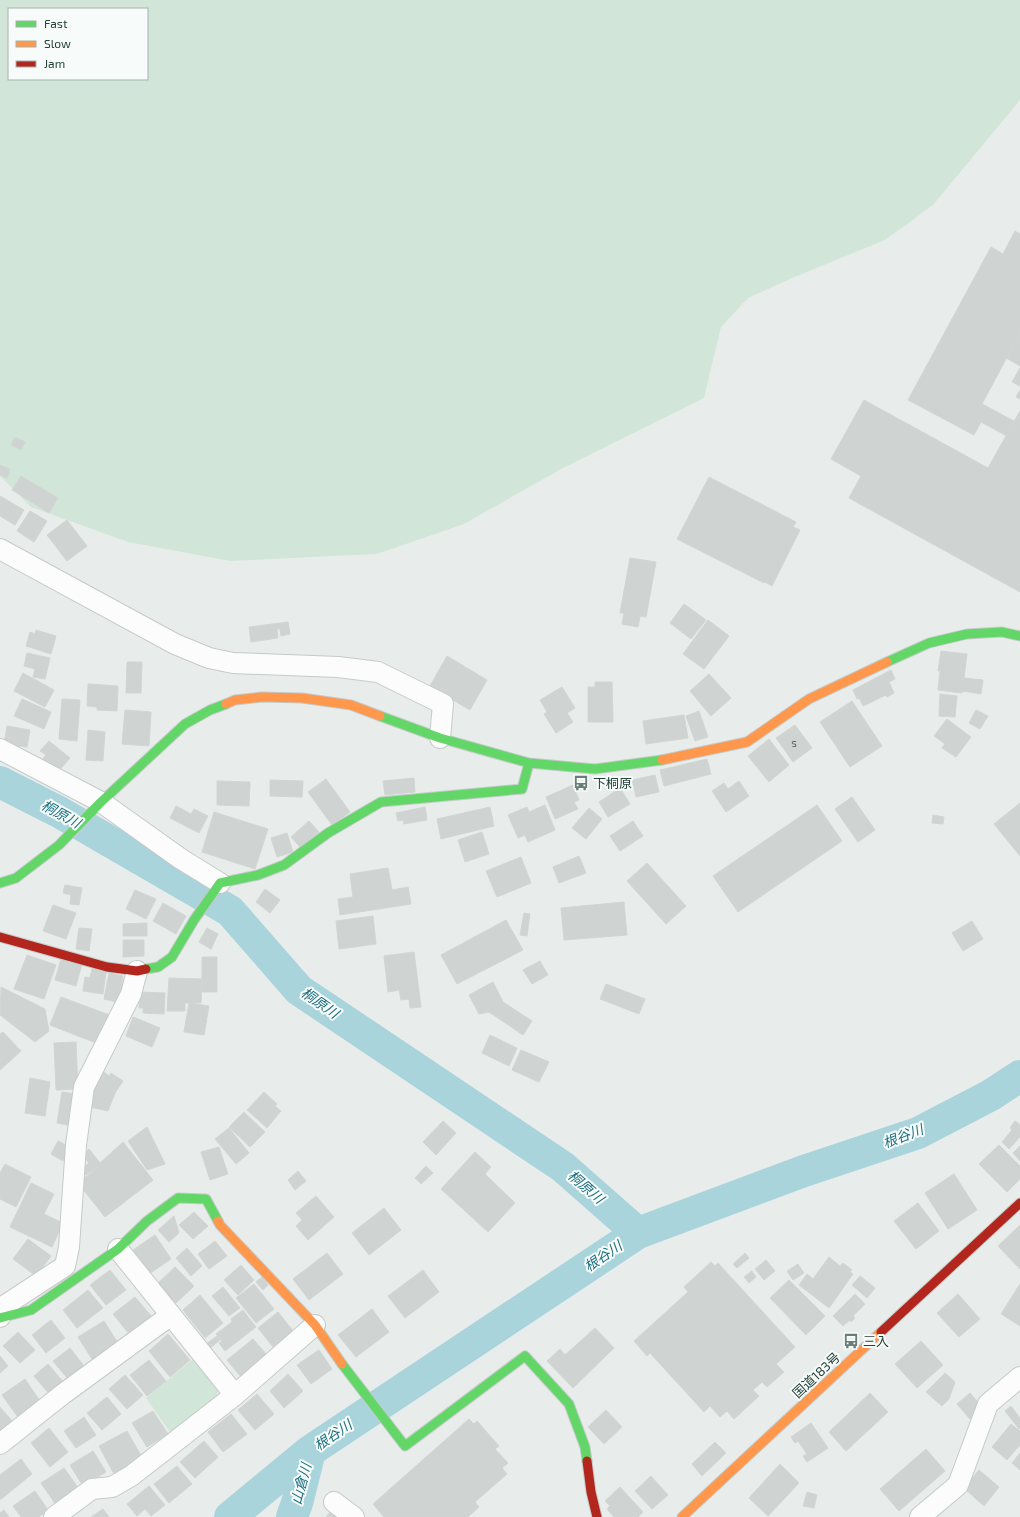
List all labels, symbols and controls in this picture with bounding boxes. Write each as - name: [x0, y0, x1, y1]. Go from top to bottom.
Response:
- legend: [8, 8, 148, 80]
- text: Fast: [44, 16, 68, 30]
- text: Slow: [44, 36, 71, 50]
- text: Jam: [44, 56, 65, 70]
- house number: s: [791, 736, 797, 749]
- bus stop icon: 下桐原: [572, 774, 590, 792]
- place label: 下桐原: [593, 775, 632, 791]
- water label: 桐原川: [39, 796, 85, 832]
- water label: 桐原川: [298, 984, 344, 1023]
- water label: 根谷川: [880, 1119, 927, 1151]
- water label: 桐原川: [565, 1166, 609, 1208]
- water label: 根谷川: [581, 1236, 627, 1274]
- bus stop icon: 三入: [842, 1332, 860, 1350]
- place label: 三入: [863, 1333, 889, 1349]
- street label: 国道183号: [789, 1349, 843, 1401]
- water label: 根谷川: [311, 1415, 357, 1453]
- water label: 山倉川: [287, 1459, 315, 1506]

